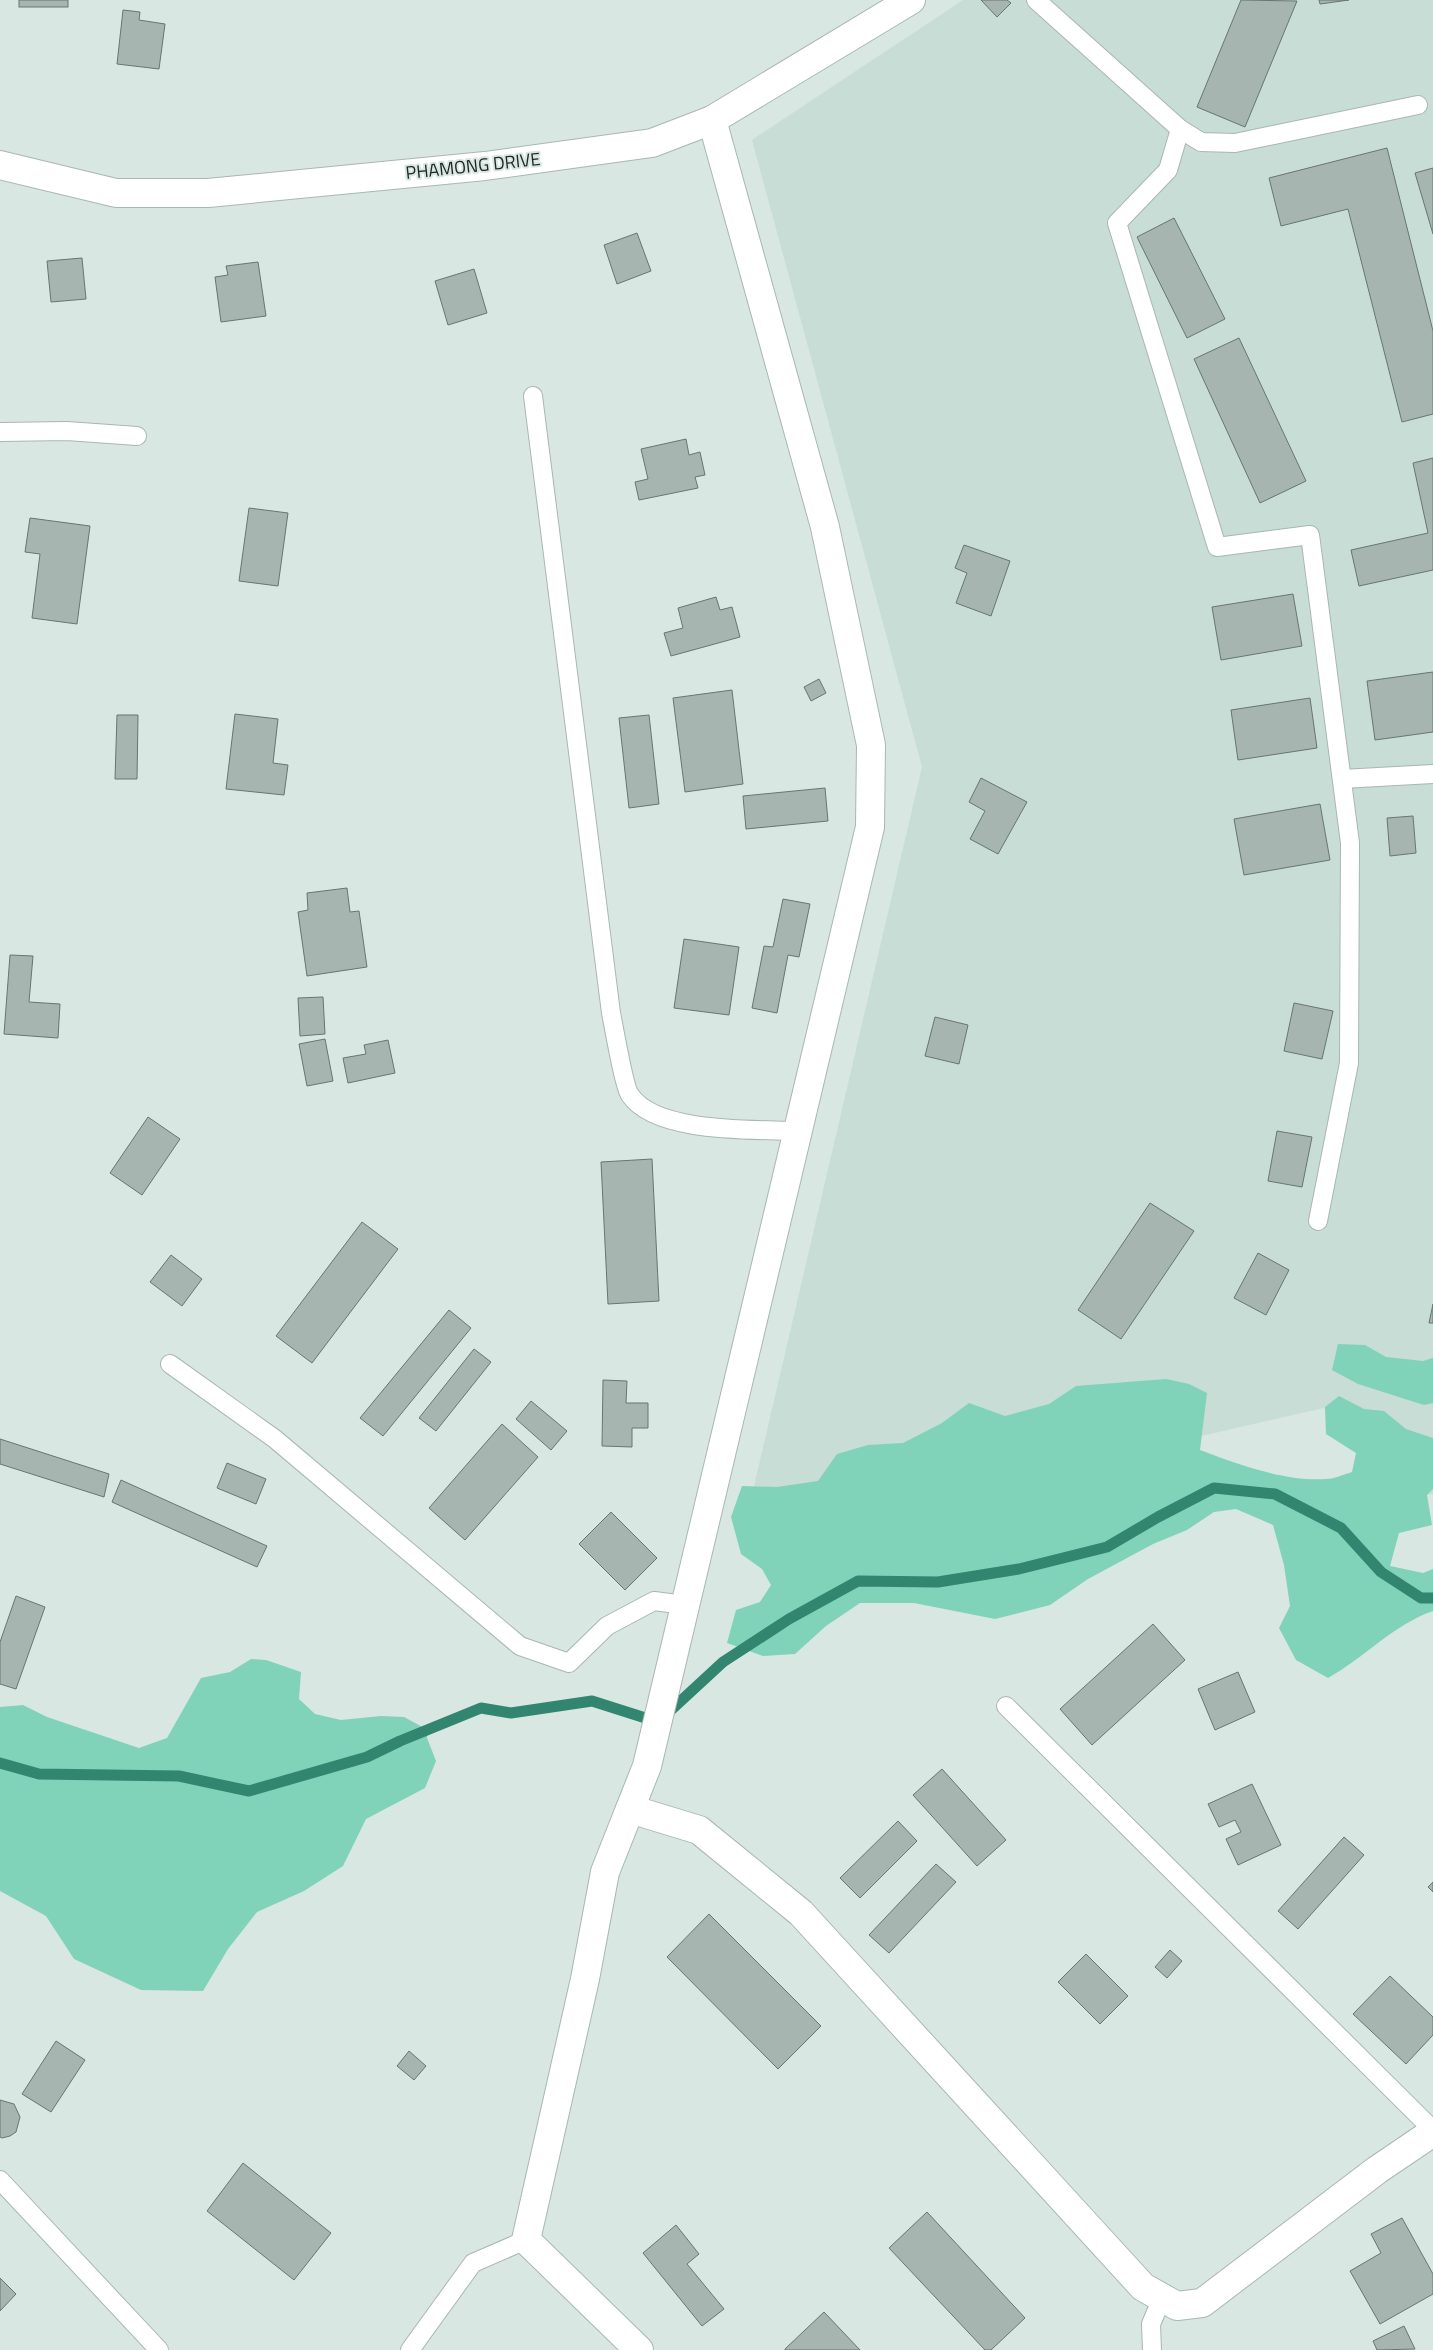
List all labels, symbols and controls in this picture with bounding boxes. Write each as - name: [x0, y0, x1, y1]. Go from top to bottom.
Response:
- street label: PHAMONG DRIVE: [404, 145, 542, 186]

